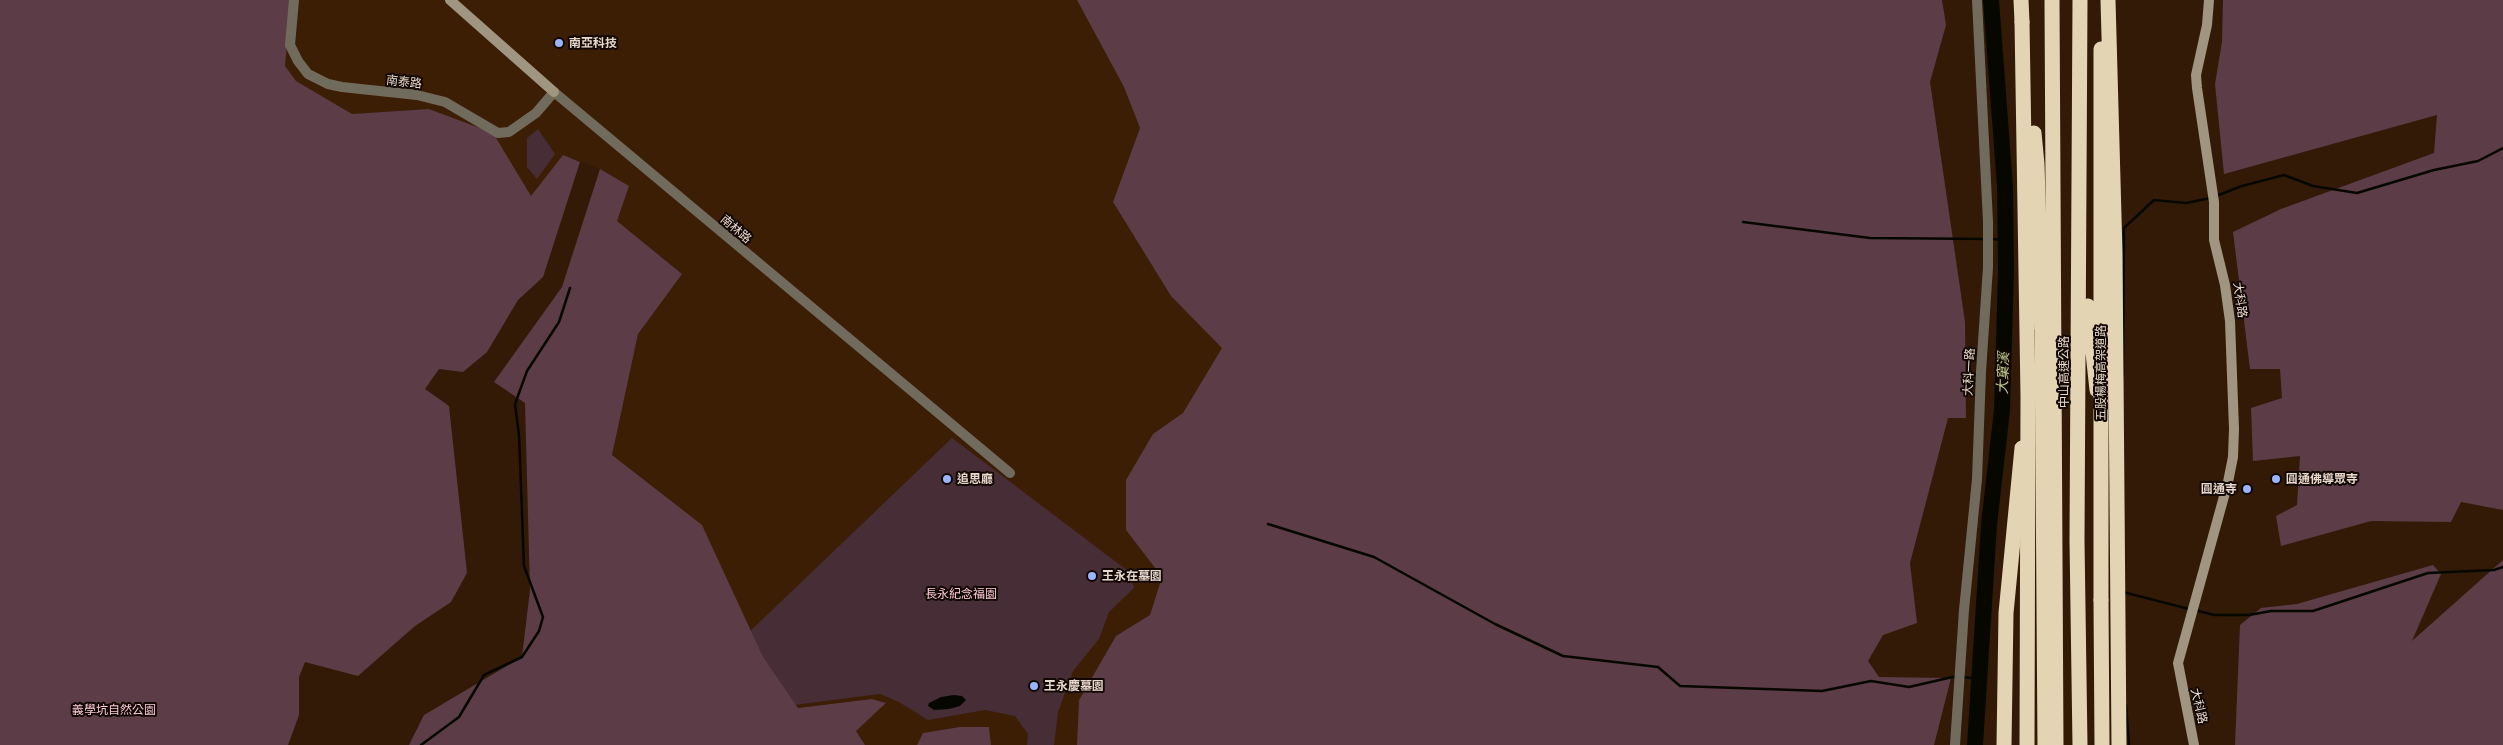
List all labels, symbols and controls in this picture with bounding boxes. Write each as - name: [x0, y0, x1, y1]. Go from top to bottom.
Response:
- place label: 南亞科技: [569, 36, 617, 50]
- marker: 南亞科技: [553, 37, 565, 49]
- street label: 南泰路: [385, 73, 423, 91]
- street label: 南林路: [718, 212, 754, 246]
- street label: 大科路: [2230, 281, 2250, 319]
- street label: 五股楊梅高架道路: [2094, 325, 2108, 421]
- street label: 中山高速公路: [2057, 336, 2071, 408]
- street label: 大科一路: [1961, 348, 1977, 396]
- water label: 大窠溪: [1994, 352, 2012, 394]
- place label: 追思廳: [957, 472, 993, 486]
- place label: 圓通佛導眾寺: [2286, 472, 2358, 486]
- marker: 追思廳: [941, 473, 953, 485]
- marker: 圓通佛導眾寺: [2270, 473, 2282, 485]
- place label: 圓通寺: [2201, 482, 2237, 496]
- marker: 圓通寺: [2241, 483, 2253, 495]
- place label: 王永在墓園: [1102, 569, 1162, 583]
- marker: 王永在墓園: [1086, 570, 1098, 582]
- park label: 長永紀念福園: [925, 587, 997, 601]
- place label: 王永慶墓園: [1044, 679, 1104, 693]
- marker: 王永慶墓園: [1028, 680, 1040, 692]
- street label: 大科路: [2188, 687, 2210, 725]
- park label: 義學坑自然公園: [72, 703, 156, 717]

